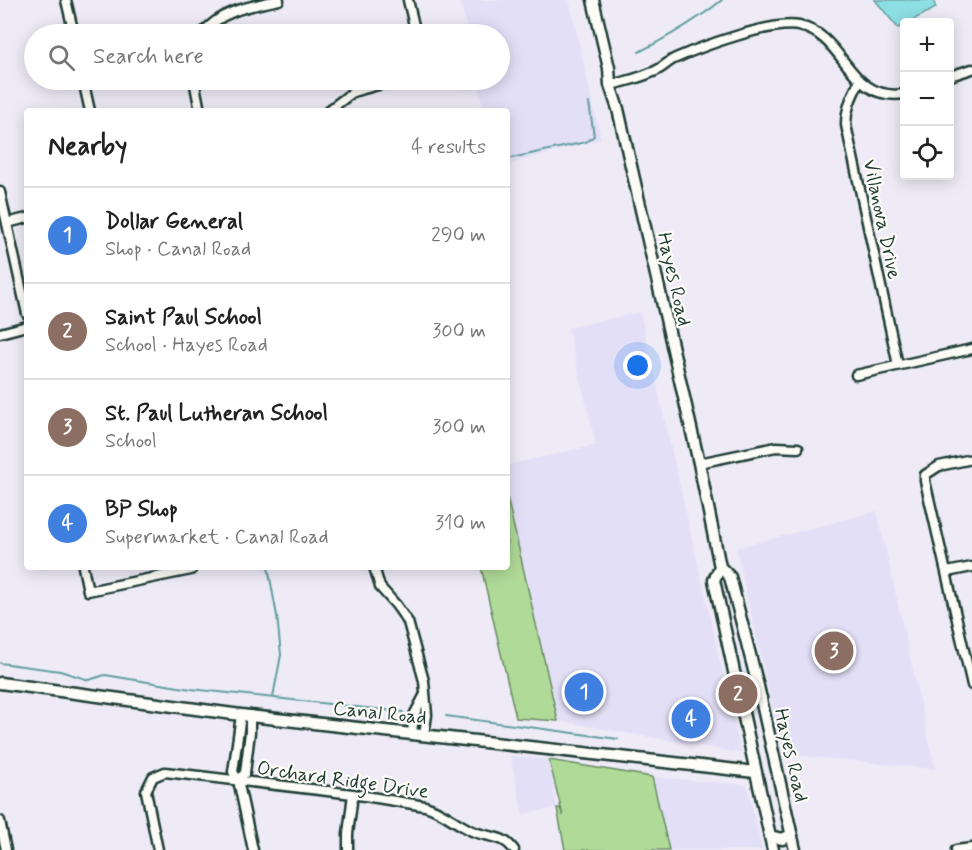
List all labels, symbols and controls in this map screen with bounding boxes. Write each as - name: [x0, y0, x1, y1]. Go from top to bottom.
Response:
- map controls: [900, 18, 954, 180]
- button: +: [900, 18, 954, 72]
- search box: [24, 24, 510, 90]
- icon: search: [45, 41, 78, 74]
- text: Search here: [93, 43, 204, 71]
- button: −: [900, 72, 954, 126]
- button: locate: [900, 126, 954, 180]
- text: Nearby: [48, 130, 127, 164]
- text: 4 results: [411, 134, 486, 161]
- street label: Villanova Drive: [856, 157, 907, 282]
- text: Dollar General: [105, 208, 243, 236]
- text: 1: [63, 222, 72, 249]
- text: 290 m: [431, 222, 486, 249]
- street label: Hayes Road: [650, 230, 697, 329]
- text: Shop · Canal Road: [105, 236, 251, 263]
- text: Saint Paul School: [105, 304, 262, 332]
- text: 2: [63, 318, 72, 345]
- text: 300 m: [432, 318, 486, 345]
- text: School · Hayes Road: [105, 332, 268, 359]
- your location: [623, 351, 652, 380]
- text: St. Paul Lutheran School: [105, 400, 328, 428]
- text: 3: [63, 414, 72, 441]
- text: 300 m: [432, 414, 486, 441]
- text: School: [105, 428, 157, 455]
- text: BP Shop: [105, 496, 178, 524]
- text: 4: [62, 510, 73, 537]
- text: 310 m: [435, 510, 486, 537]
- text: Supermarket · Canal Road: [105, 524, 329, 551]
- pin: 3: [814, 628, 854, 674]
- pin: 1: [564, 670, 604, 714]
- pin: 2: [718, 672, 758, 716]
- street label: Canal Road: [332, 695, 428, 732]
- pin: 4: [672, 696, 710, 742]
- street label: Hayes Road: [767, 706, 814, 805]
- street label: Orchard Ridge Drive: [255, 755, 431, 808]

